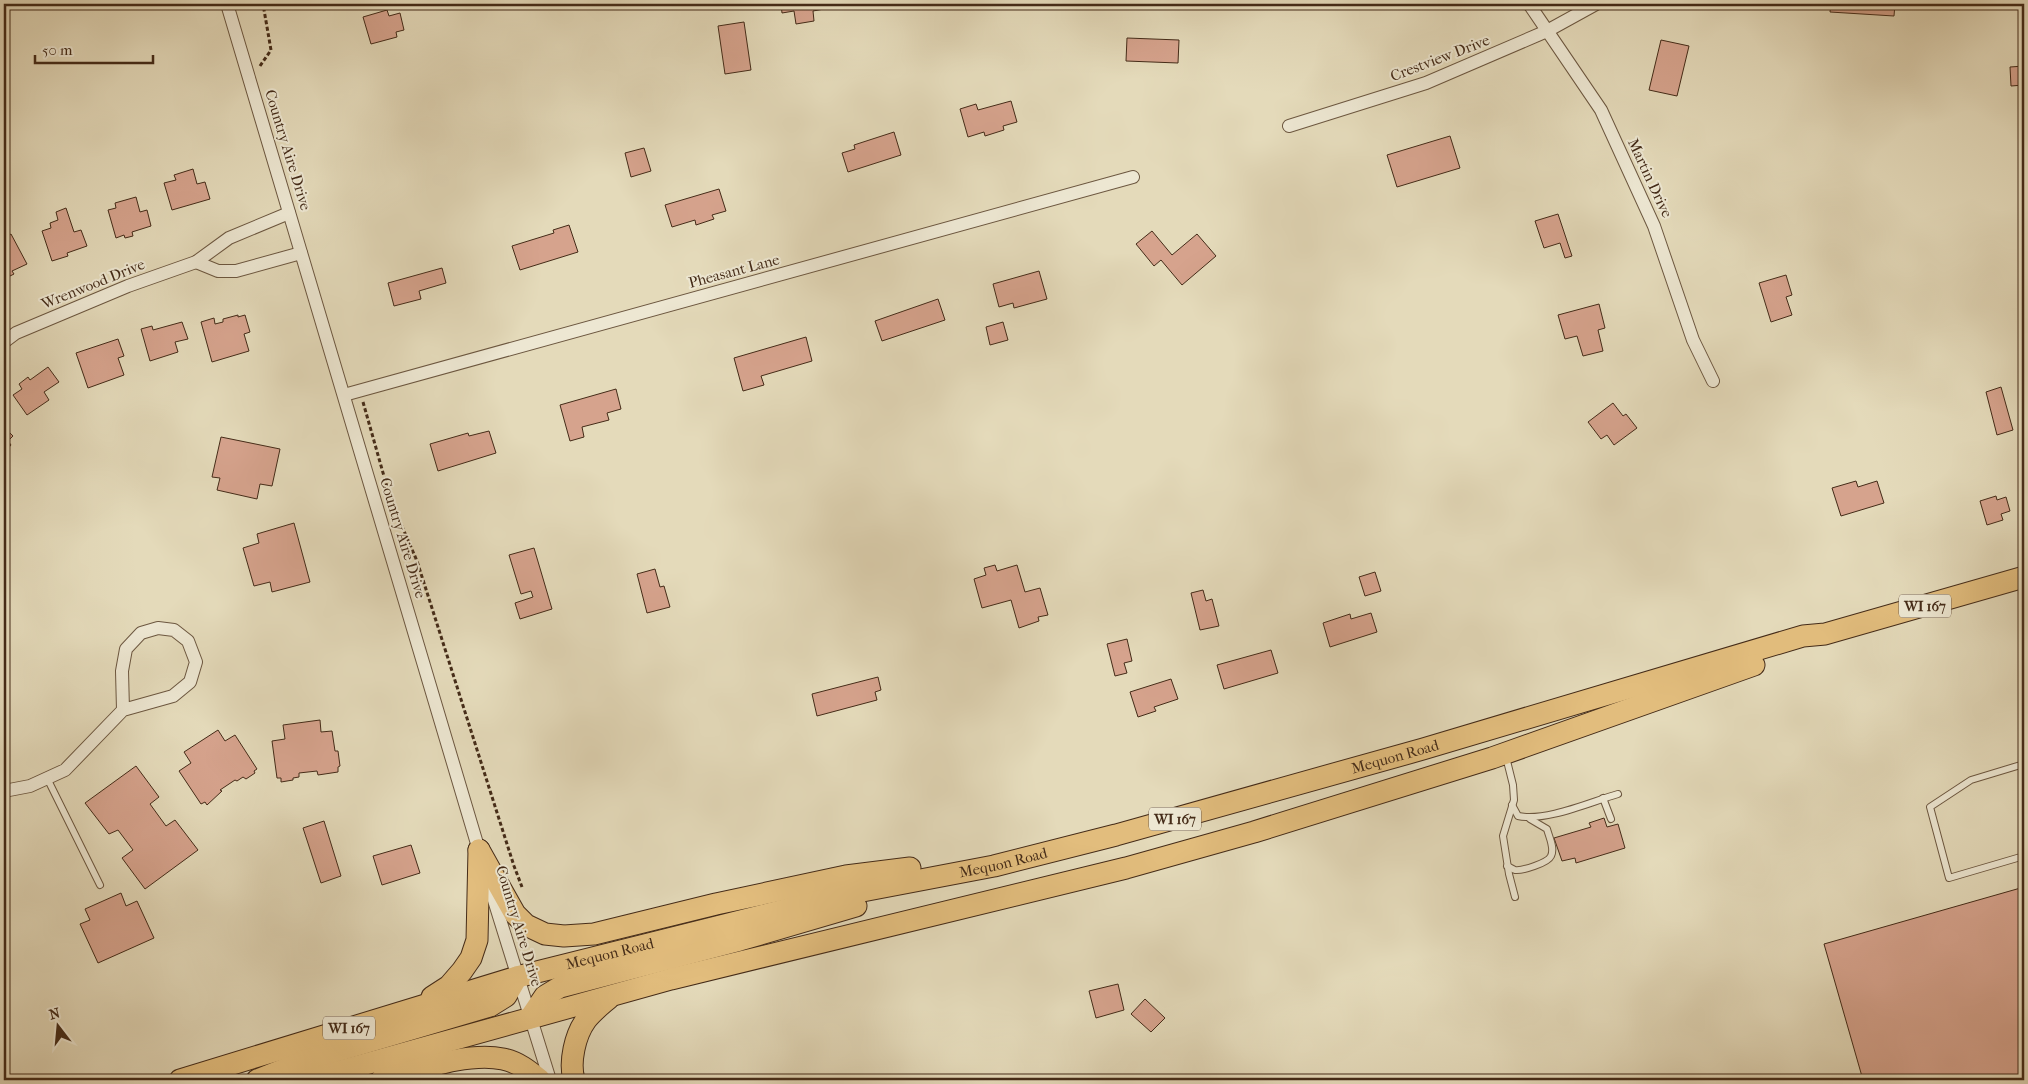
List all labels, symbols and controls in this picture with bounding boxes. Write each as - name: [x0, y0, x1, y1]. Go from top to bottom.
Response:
- street label: Crestview Drive: [1388, 31, 1493, 85]
- scale bar: [35, 32, 152, 64]
- text: 50 m: [42, 41, 73, 59]
- street label: Country Aire Drive: [261, 87, 315, 213]
- street label: Martin Drive: [1624, 135, 1676, 221]
- street label: Pheasant Lane: [687, 250, 782, 292]
- street label: Wrenwood Drive: [38, 255, 148, 313]
- street label: Country Aire Drive: [376, 475, 430, 601]
- road number: WI 167: [1899, 594, 1951, 618]
- street label: Mequon Road: [1349, 736, 1442, 778]
- road number: WI 167: [1149, 808, 1201, 831]
- street label: Mequon Road: [958, 844, 1050, 881]
- street label: Country Aire Drive: [492, 863, 546, 989]
- street label: Mequon Road: [564, 934, 656, 973]
- north arrow: [32, 1002, 82, 1052]
- text: N: [47, 1004, 62, 1024]
- road number: WI 167: [323, 1016, 375, 1040]

